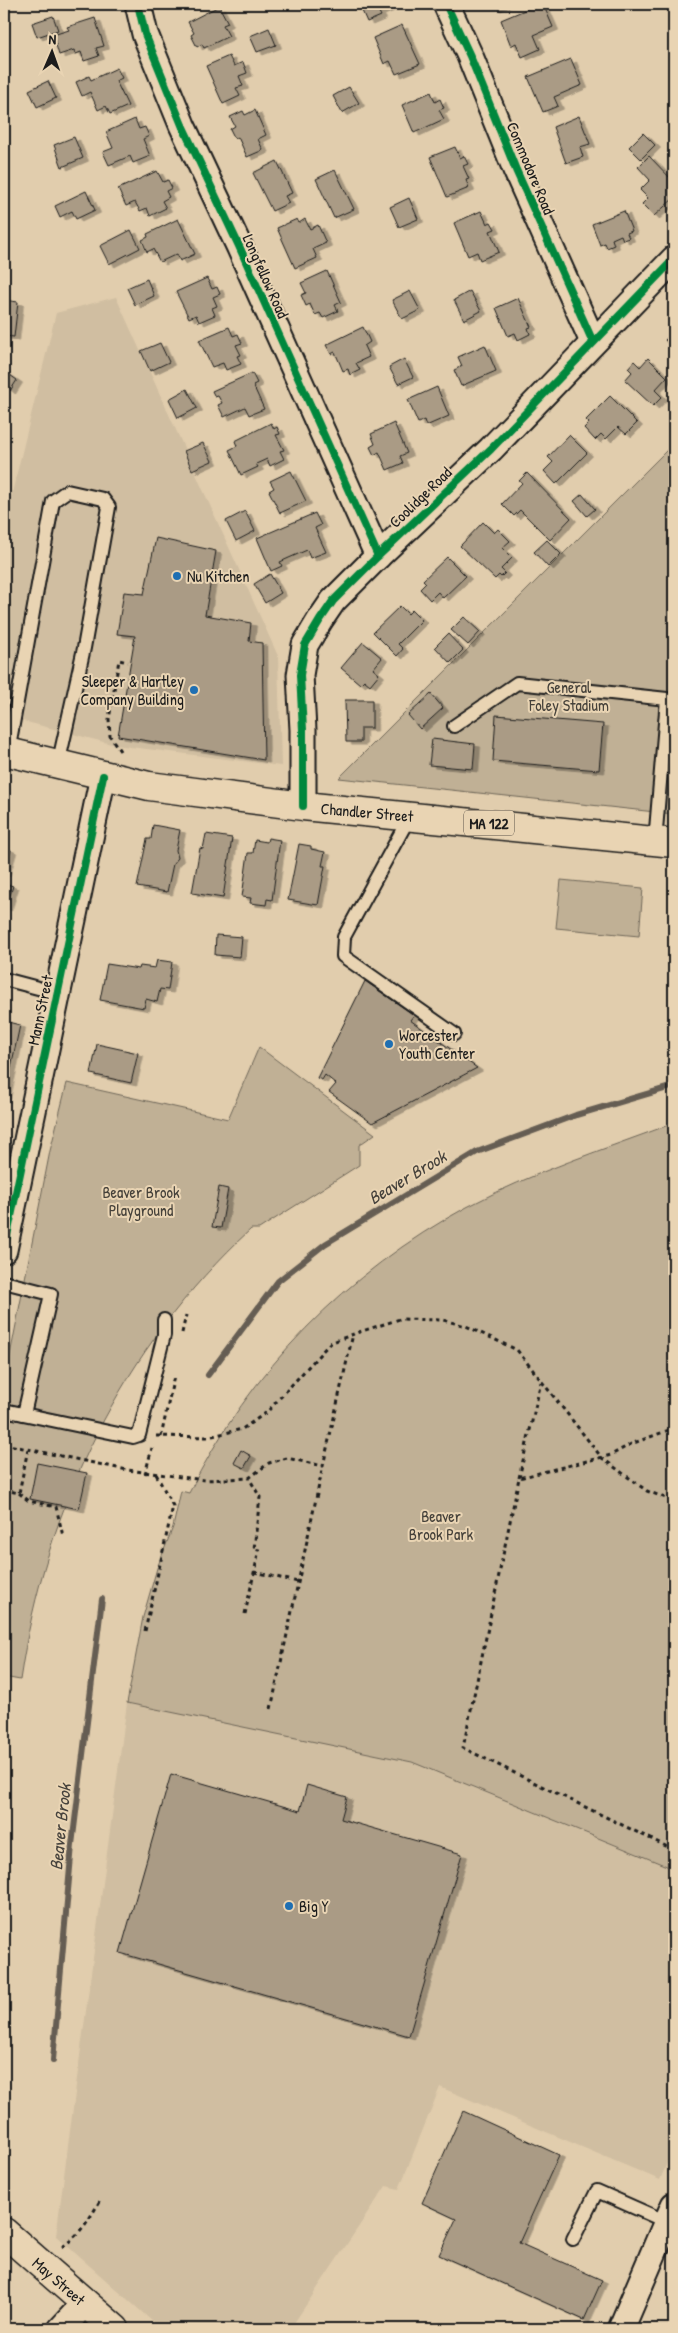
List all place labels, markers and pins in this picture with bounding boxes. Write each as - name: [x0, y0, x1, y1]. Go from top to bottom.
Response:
- place label: Nu Kitchen: [187, 565, 250, 587]
- marker: Nu Kitchen: [171, 570, 183, 582]
- place label: Sleeper & Hartley Company Building: [81, 670, 184, 710]
- marker: Sleeper & Hartley Company Building: [188, 684, 200, 696]
- place label: Worcester Youth Center: [399, 1024, 475, 1064]
- marker: Worcester Youth Center: [383, 1038, 395, 1050]
- place label: Big Y: [299, 1895, 329, 1917]
- marker: Big Y: [283, 1900, 295, 1912]

